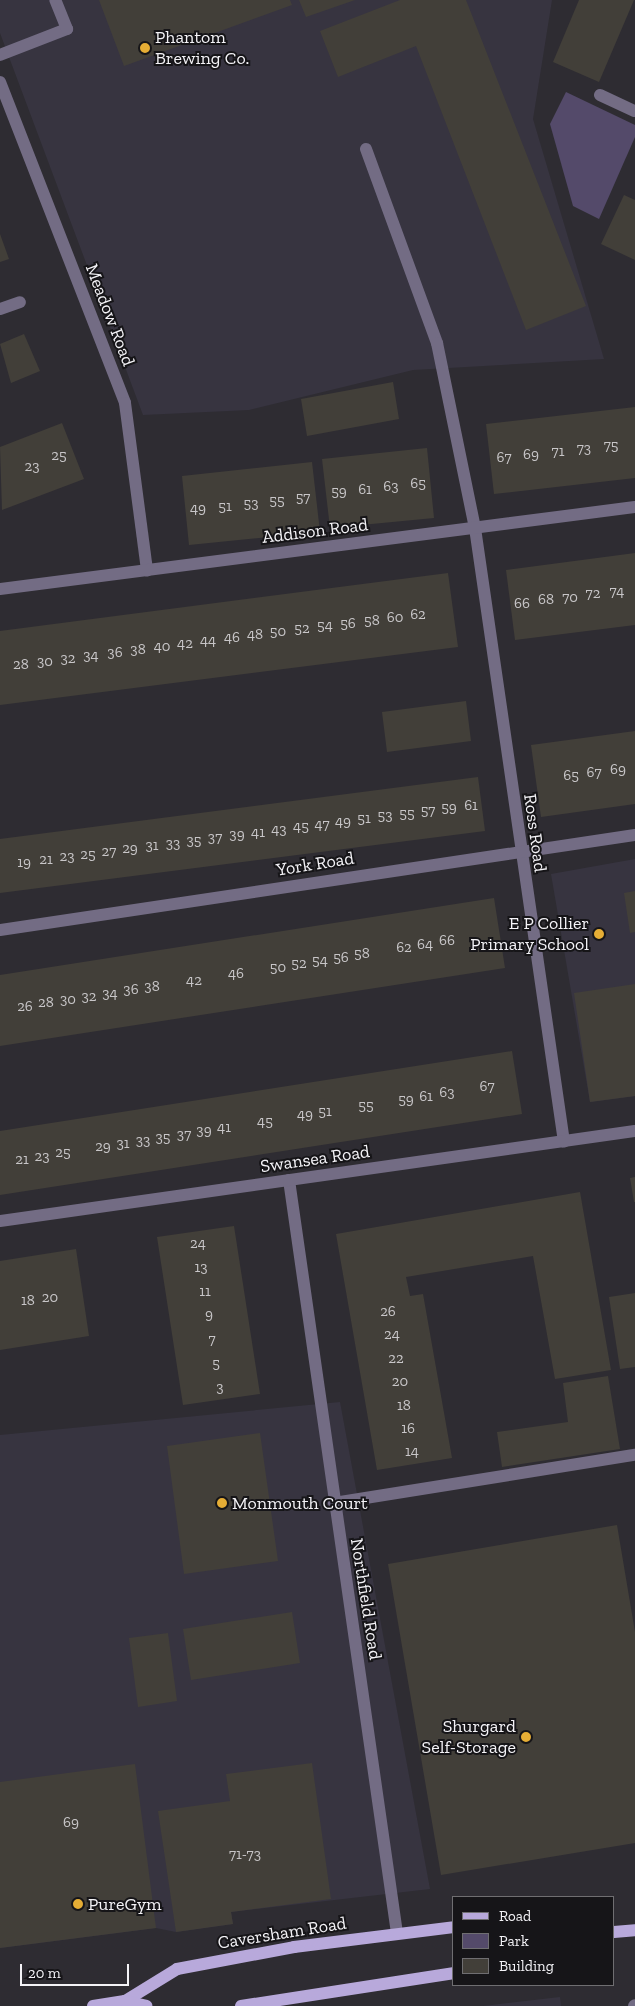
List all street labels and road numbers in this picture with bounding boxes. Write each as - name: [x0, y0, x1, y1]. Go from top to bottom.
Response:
- street label: Meadow Road: [81, 261, 139, 369]
- street label: Addison Road: [261, 514, 369, 548]
- street label: Ross Road: [519, 793, 551, 873]
- street label: York Road: [275, 847, 355, 881]
- street label: Swansea Road: [259, 1141, 371, 1177]
- street label: Northfield Road: [346, 1537, 386, 1661]
- street label: Caversham Road: [216, 1912, 348, 1954]

